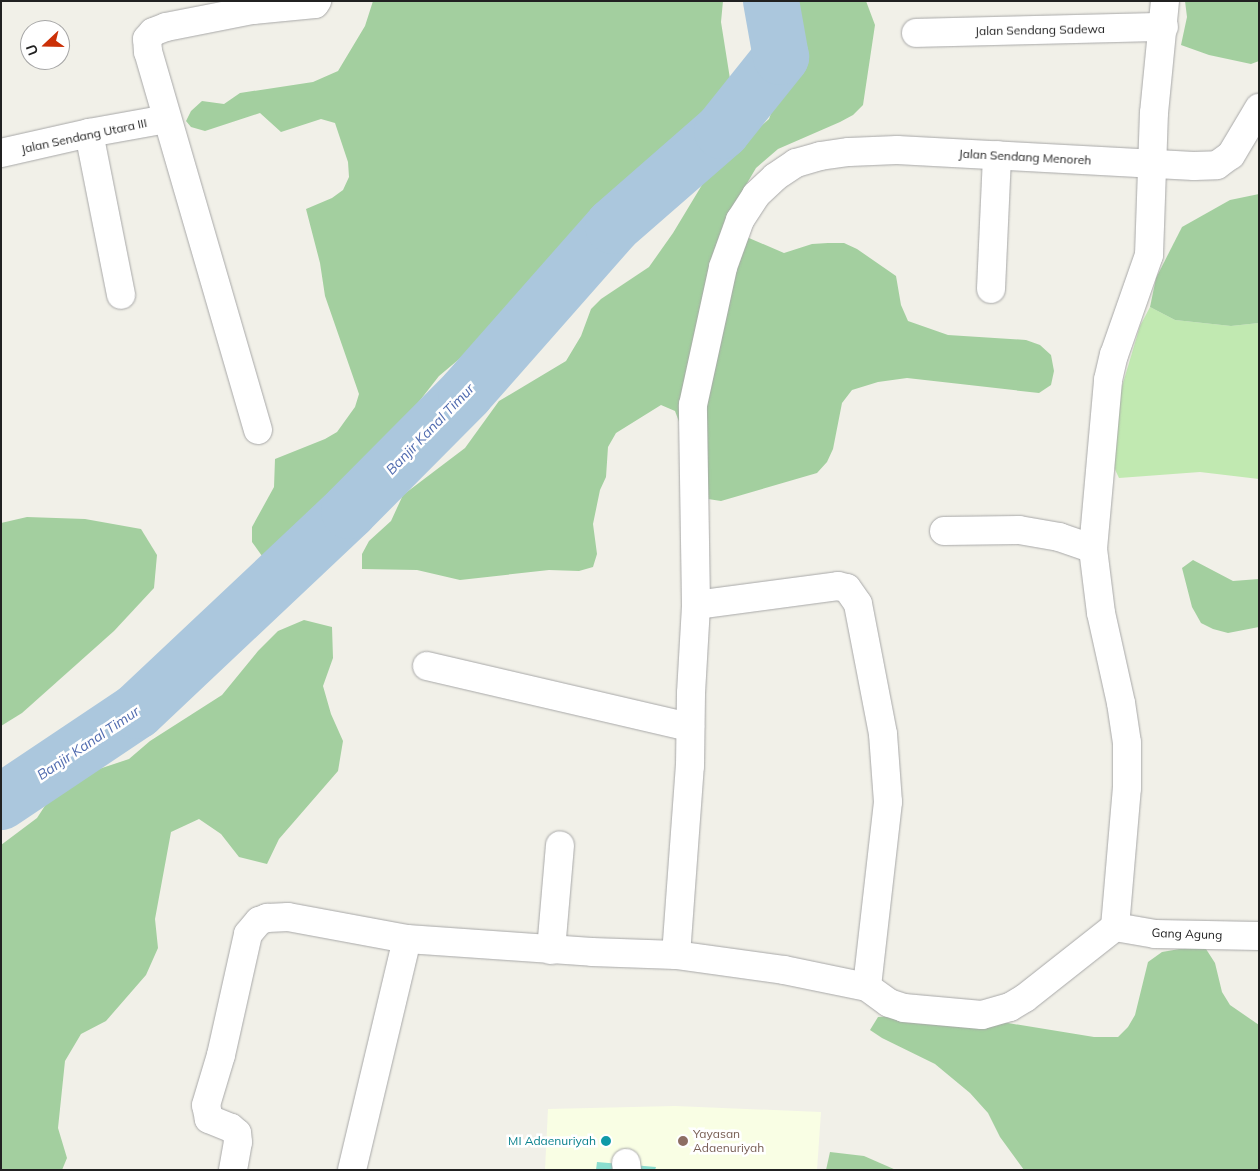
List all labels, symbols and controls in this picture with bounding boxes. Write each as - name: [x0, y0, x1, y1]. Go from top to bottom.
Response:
- north arrow: [20, 20, 70, 70]
- street label: Jalan Sendang Sadewa: [975, 22, 1105, 38]
- text: U: [22, 42, 42, 58]
- street label: Jalan Sendang Utara III: [20, 116, 148, 156]
- street label: Jalan Sendang Menoreh: [958, 146, 1092, 168]
- water label: Banjir Kanal Timur: [382, 380, 478, 478]
- water label: Banjir Kanal Timur: [34, 703, 142, 783]
- street label: Gang Agung: [1151, 926, 1223, 942]
- place label: Yayasan Adaenuriyah: [693, 1127, 764, 1155]
- place label: MI Adaenuriyah: [508, 1134, 596, 1148]
- marker: MI Adaenuriyah: [600, 1135, 612, 1147]
- marker: Yayasan Adaenuriyah: [677, 1135, 689, 1147]

